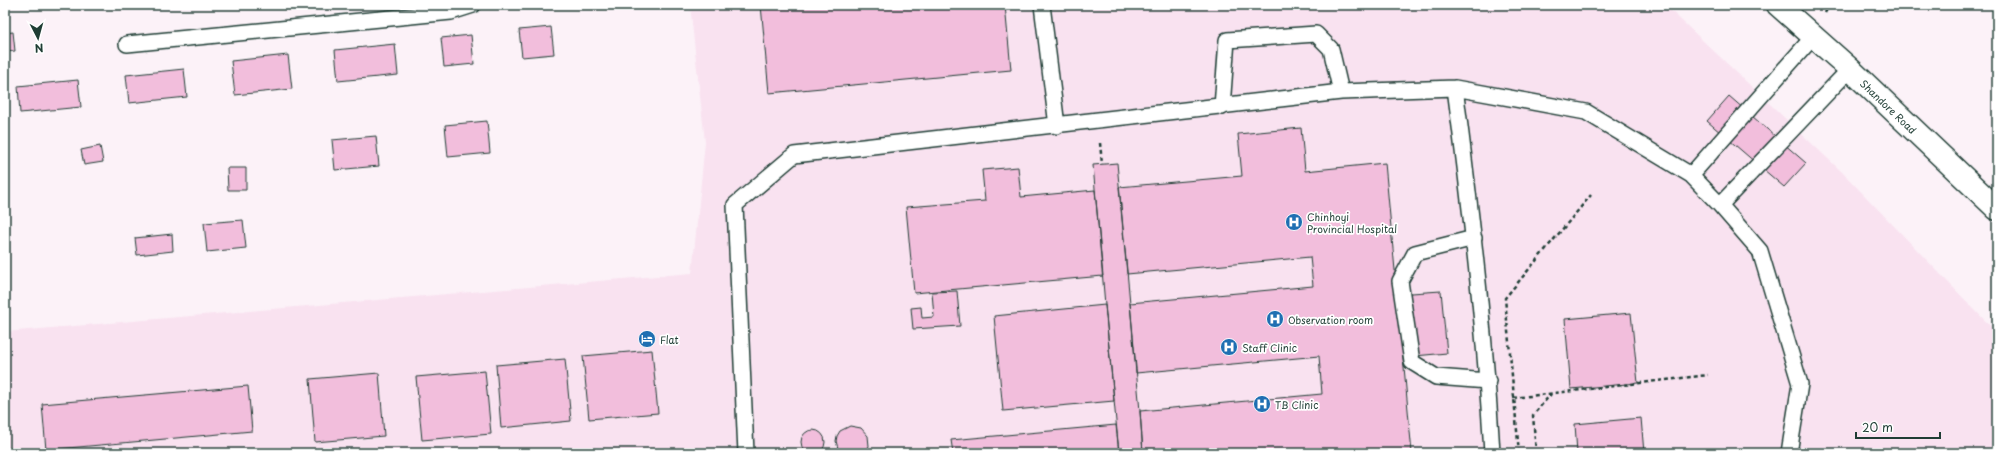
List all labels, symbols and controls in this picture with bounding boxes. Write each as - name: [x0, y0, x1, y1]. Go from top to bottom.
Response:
- north arrow: [18, 18, 58, 58]
- text: N: [34, 40, 44, 57]
- street label: Shandore Road: [1857, 75, 1921, 137]
- place label: Chinhoyi Provincial Hospital: [1307, 209, 1397, 236]
- hospital icon: Chinhoyi Provincial Hospital: [1284, 212, 1304, 232]
- hospital icon: Observation room: [1265, 309, 1285, 329]
- place label: Observation room: [1288, 312, 1373, 327]
- hotel icon: Flat: [637, 329, 657, 349]
- place label: Flat: [660, 332, 679, 347]
- hospital icon: Staff Clinic: [1219, 337, 1239, 357]
- place label: Staff Clinic: [1242, 340, 1297, 355]
- hospital icon: TB Clinic: [1252, 394, 1272, 414]
- place label: TB Clinic: [1275, 397, 1318, 412]
- scale bar: [1856, 414, 1940, 440]
- text: 20 m: [1862, 418, 1893, 436]

